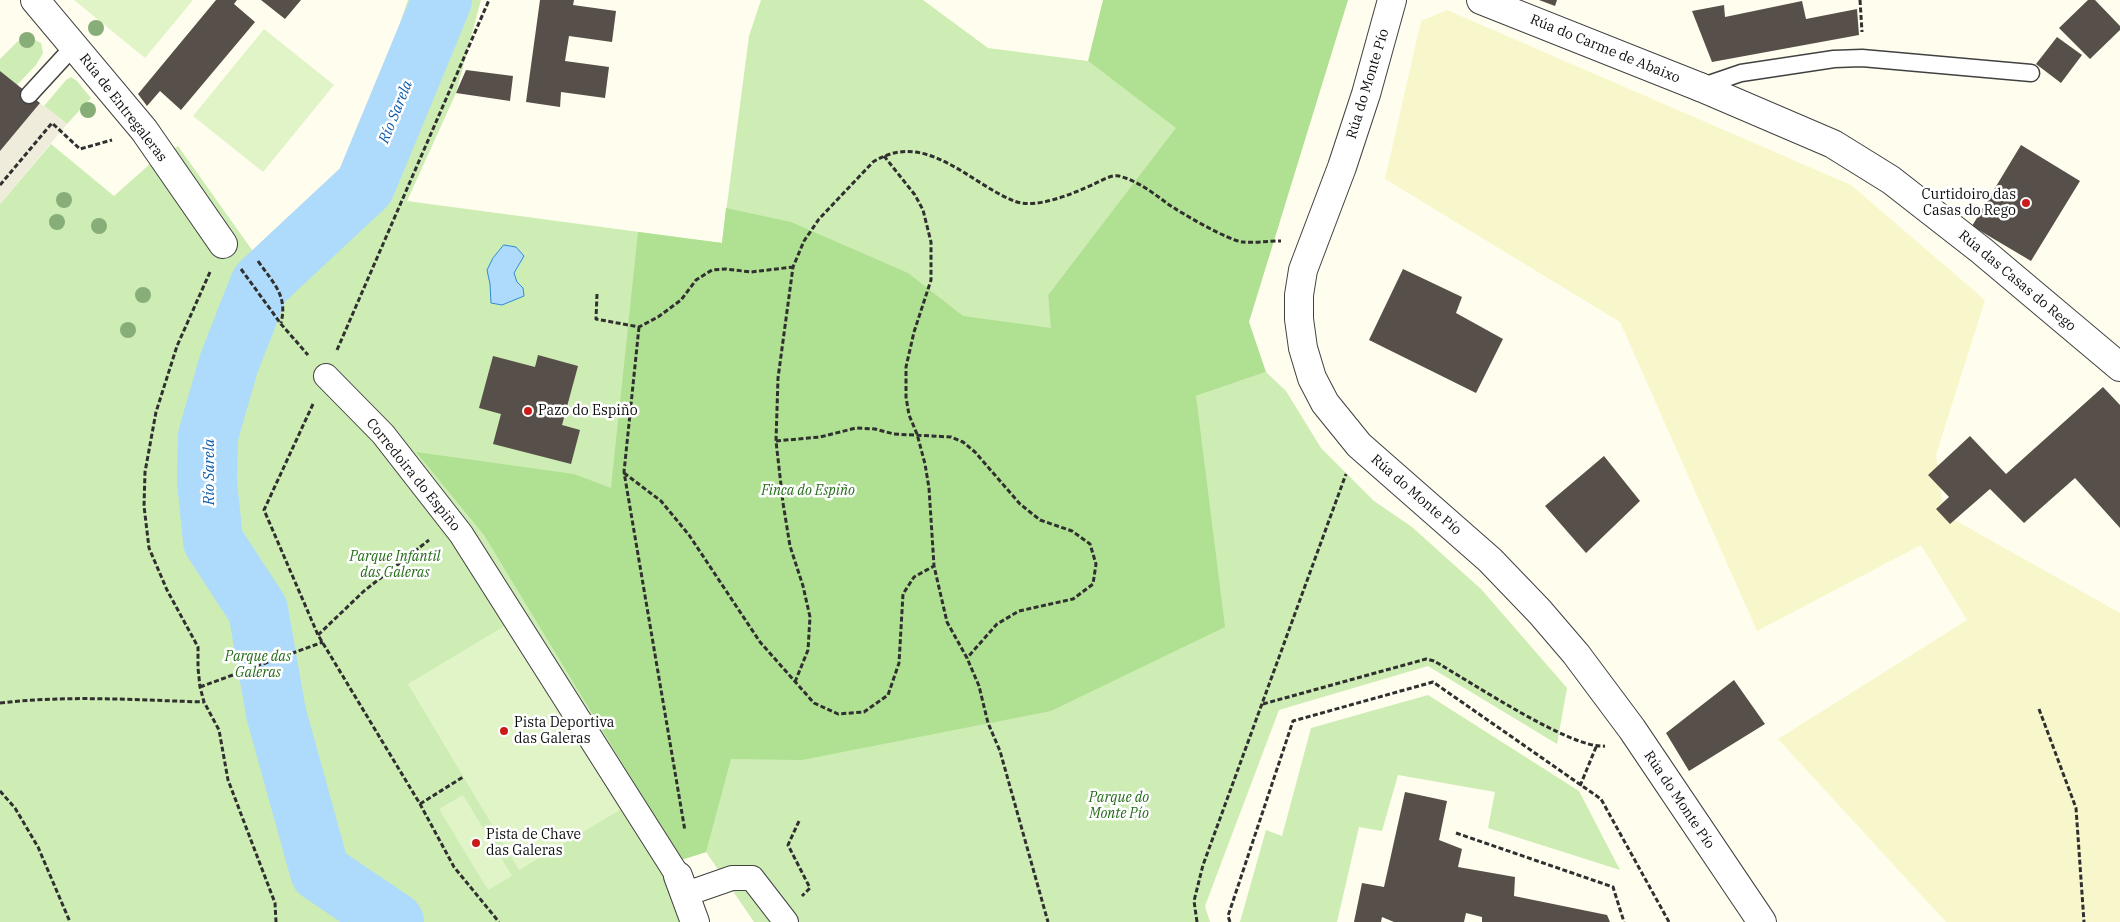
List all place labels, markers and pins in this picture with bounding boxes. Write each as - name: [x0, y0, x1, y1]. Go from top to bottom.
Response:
- place label: Curtidoiro das Casas do Rego: [1921, 187, 2016, 220]
- marker: Curtidoiro das Casas do Rego: [2020, 197, 2032, 209]
- place label: Pazo do Espiño: [538, 403, 638, 419]
- marker: Pazo do Espiño: [522, 405, 534, 417]
- place label: Pista Deportiva das Galeras: [514, 715, 614, 748]
- marker: Pista Deportiva das Galeras: [498, 725, 510, 737]
- place label: Pista de Chave das Galeras: [486, 827, 581, 860]
- marker: Pista de Chave das Galeras: [470, 837, 482, 849]

